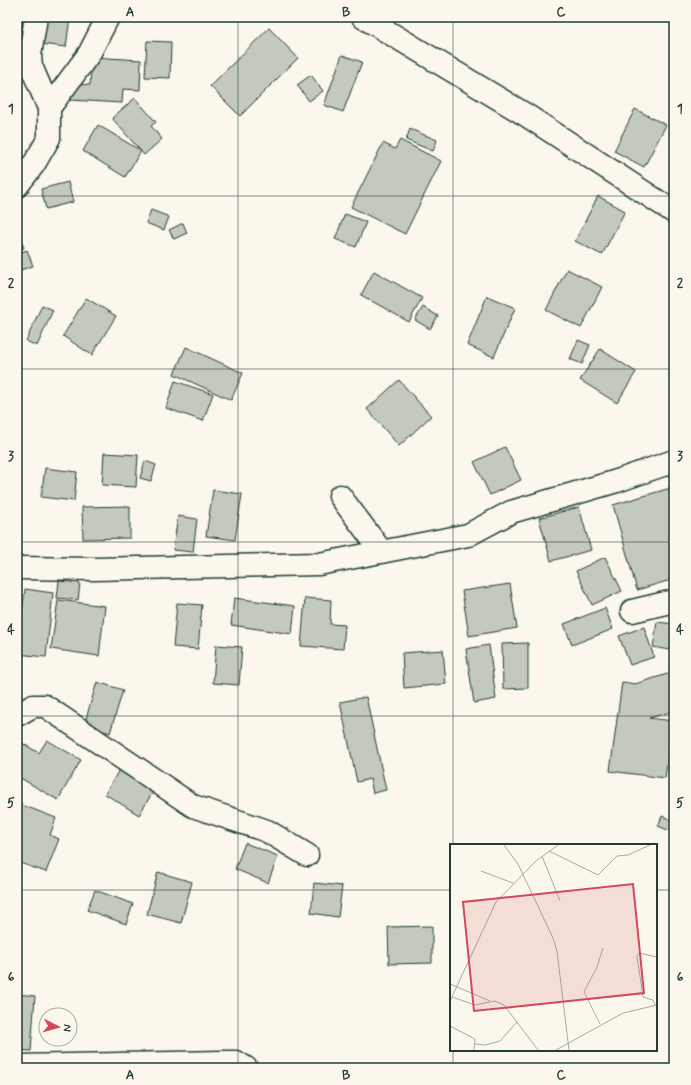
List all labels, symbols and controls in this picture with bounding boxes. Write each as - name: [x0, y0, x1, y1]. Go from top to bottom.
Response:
- text: A: [126, 4, 134, 21]
- text: B: [342, 4, 351, 21]
- text: C: [556, 4, 566, 21]
- text: 1: [8, 101, 14, 118]
- text: 1: [677, 101, 683, 118]
- text: 2: [8, 275, 15, 292]
- text: 2: [677, 275, 684, 292]
- text: 3: [8, 448, 14, 465]
- text: 3: [677, 448, 683, 465]
- text: 4: [7, 622, 15, 639]
- text: 4: [676, 622, 684, 639]
- text: 5: [7, 795, 15, 812]
- text: 5: [676, 795, 684, 812]
- inset map: [450, 844, 657, 1051]
- text: 6: [8, 969, 15, 986]
- text: 6: [677, 969, 684, 986]
- north arrow: [38, 1007, 78, 1047]
- text: N: [60, 1024, 74, 1032]
- text: A: [126, 1067, 134, 1084]
- text: B: [342, 1067, 351, 1084]
- text: C: [556, 1067, 566, 1084]

